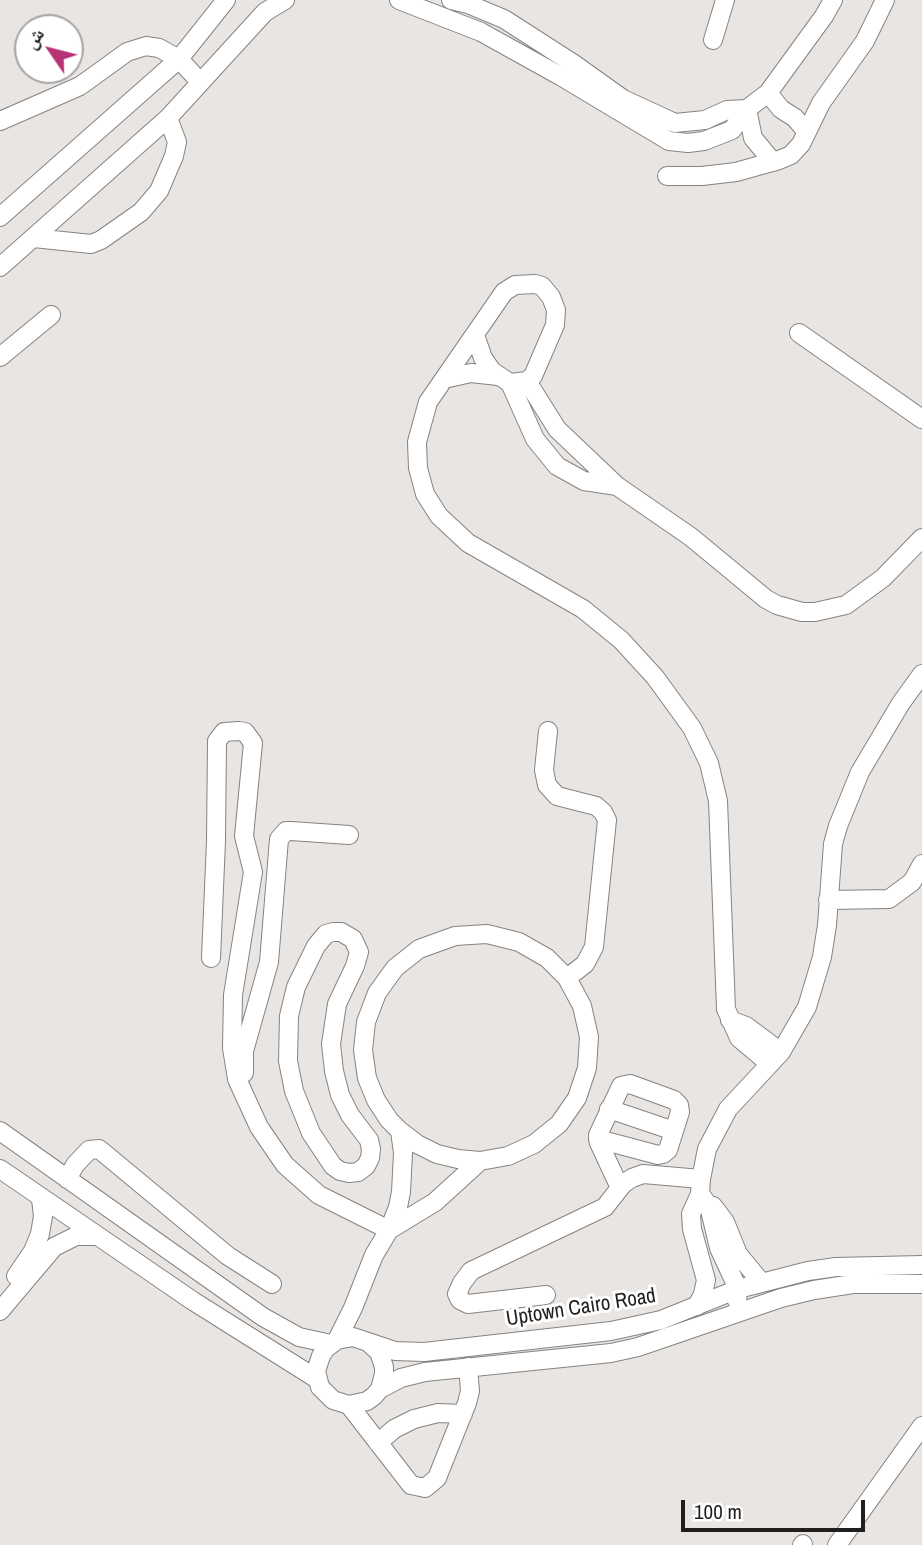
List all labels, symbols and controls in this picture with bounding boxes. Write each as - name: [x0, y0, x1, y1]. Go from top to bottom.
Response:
- north arrow: [14, 14, 84, 84]
- text: ش: [17, 22, 50, 54]
- street label: Uptown Cairo Road: [504, 1284, 658, 1332]
- scale bar: [684, 1486, 868, 1530]
- text: 100 m: [694, 1497, 742, 1526]

